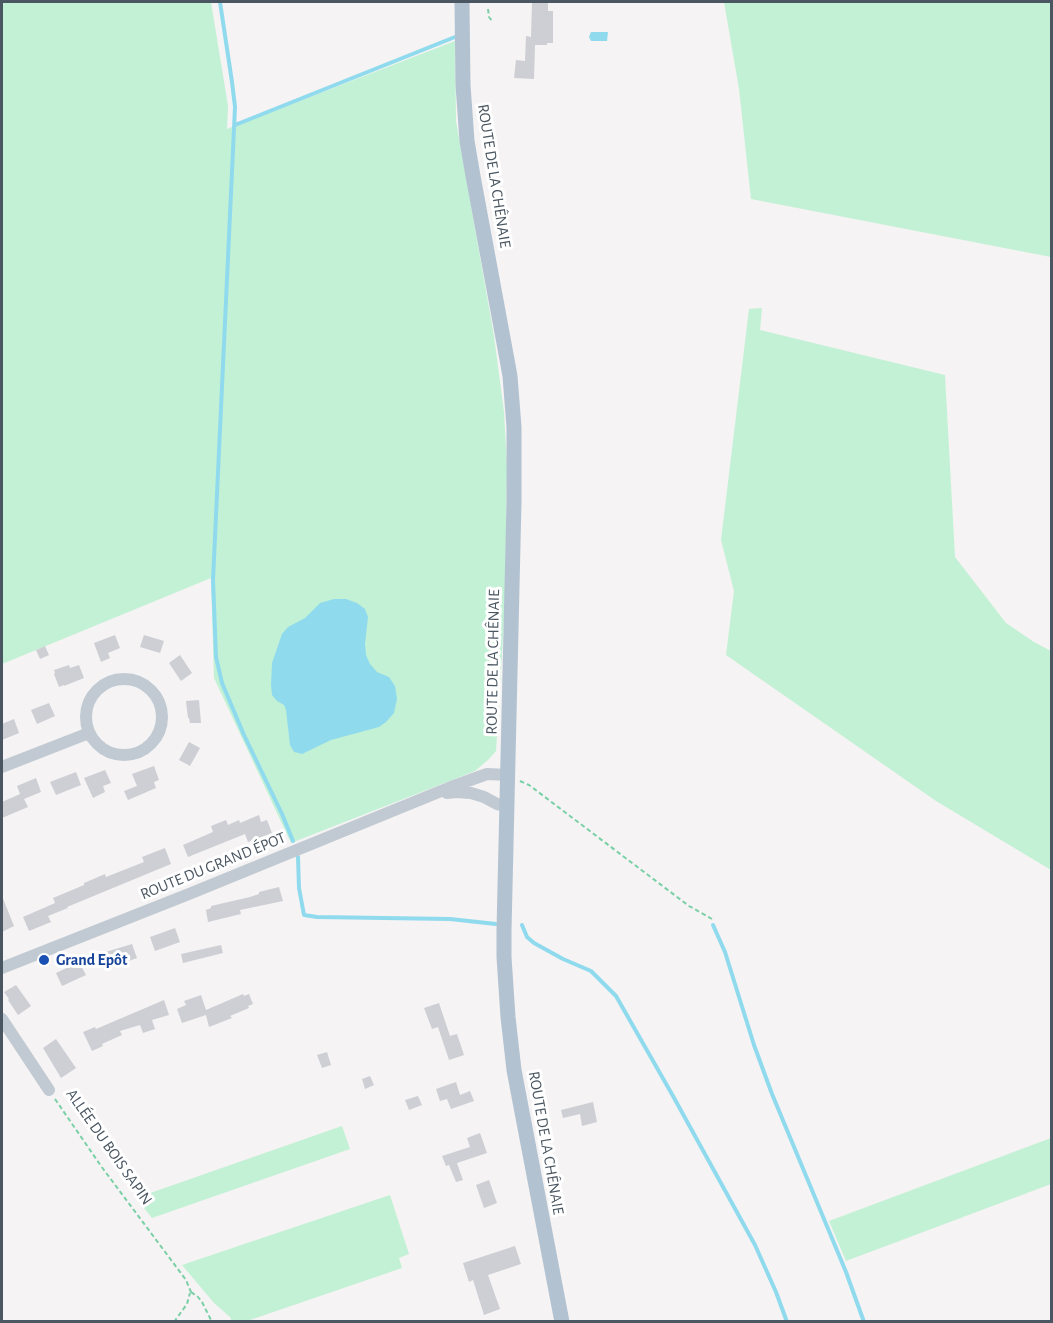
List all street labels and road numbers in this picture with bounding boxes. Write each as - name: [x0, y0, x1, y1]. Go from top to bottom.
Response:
- street label: ROUTE DE LA CHÊNAIE: [473, 103, 515, 249]
- street label: ROUTE DE LA CHÊNAIE: [482, 589, 504, 735]
- street label: ROUTE DU GRAND ÉPOT: [137, 828, 289, 904]
- street label: ROUTE DE LA CHÊNAIE: [524, 1070, 568, 1216]
- street label: ALLÉE DU BOIS SAPIN: [62, 1085, 156, 1209]

